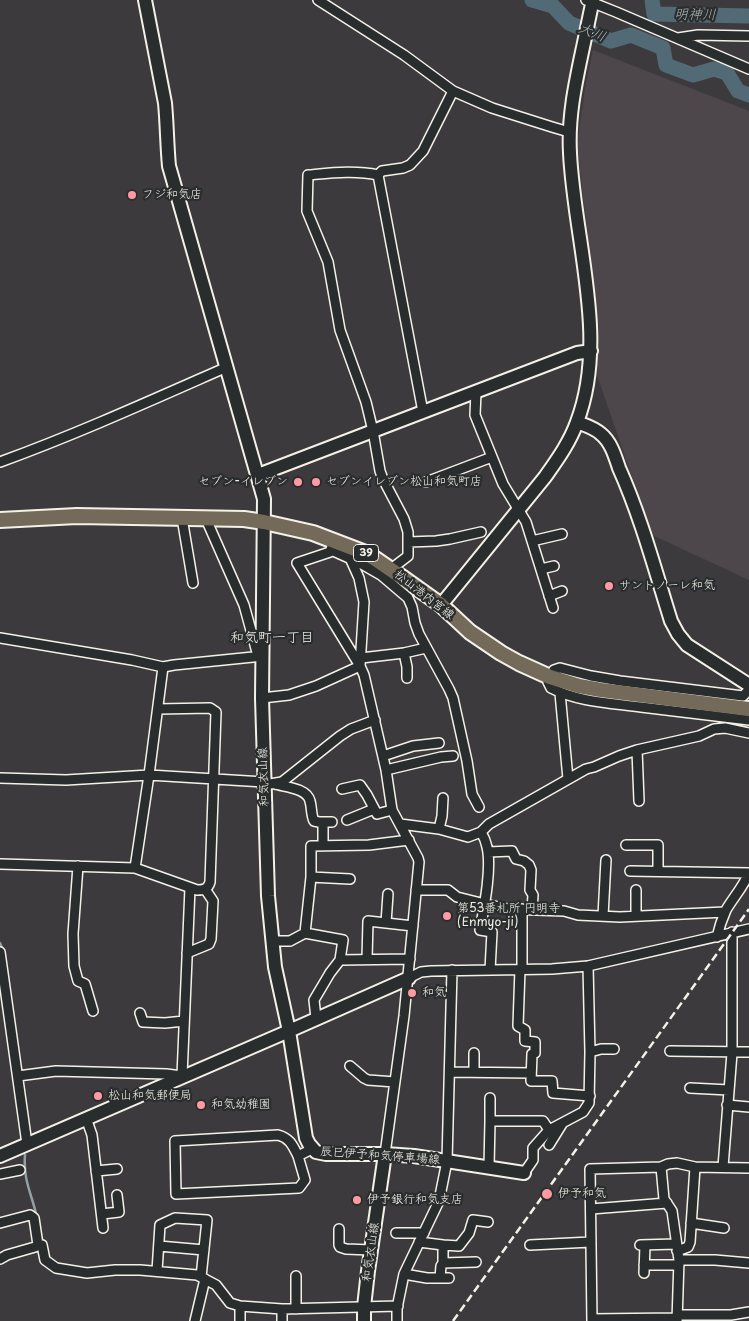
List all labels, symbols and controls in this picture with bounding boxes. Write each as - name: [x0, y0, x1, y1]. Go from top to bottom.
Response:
- water label: 明神川: [674, 6, 716, 24]
- water label: 大川: [576, 20, 608, 46]
- place label: フジ和気店: [142, 188, 202, 202]
- marker: フジ和気店: [126, 189, 138, 201]
- place label: セブン-イレブン: [198, 475, 288, 489]
- place label: セブンイレブン松山和気町店: [326, 475, 482, 489]
- marker: セブン-イレブン: [292, 476, 304, 488]
- marker: セブンイレブン松山和気町店: [310, 476, 322, 488]
- road number: 39: [354, 544, 378, 562]
- street label: 松山港内宮線: [391, 567, 457, 623]
- place label: サントノーレ和気: [619, 579, 715, 593]
- marker: サントノーレ和気: [603, 580, 615, 592]
- district label: 和気町一丁目: [230, 630, 314, 646]
- street label: 和気衣山線: [256, 747, 272, 807]
- place label: 第53番札所 円明寺 (Enmyo-ji): [457, 902, 560, 930]
- marker: 第53番札所 円明寺 (Enmyo-ji): [441, 910, 453, 922]
- place label: 和気: [422, 986, 446, 1000]
- marker: 和気: [406, 987, 418, 999]
- place label: 松山和気郵便局: [108, 1089, 192, 1103]
- marker: 松山和気郵便局: [92, 1090, 104, 1102]
- place label: 和気幼稚園: [211, 1098, 271, 1112]
- marker: 和気幼稚園: [195, 1099, 207, 1111]
- street label: 辰巳伊予和気停車場線: [320, 1145, 440, 1167]
- marker: 伊予和気: [540, 1187, 554, 1201]
- place label: 伊予和気: [558, 1187, 606, 1201]
- place label: 伊予銀行和気支店: [367, 1193, 463, 1207]
- marker: 伊予銀行和気支店: [351, 1194, 363, 1206]
- street label: 和気衣山線: [360, 1221, 382, 1283]

